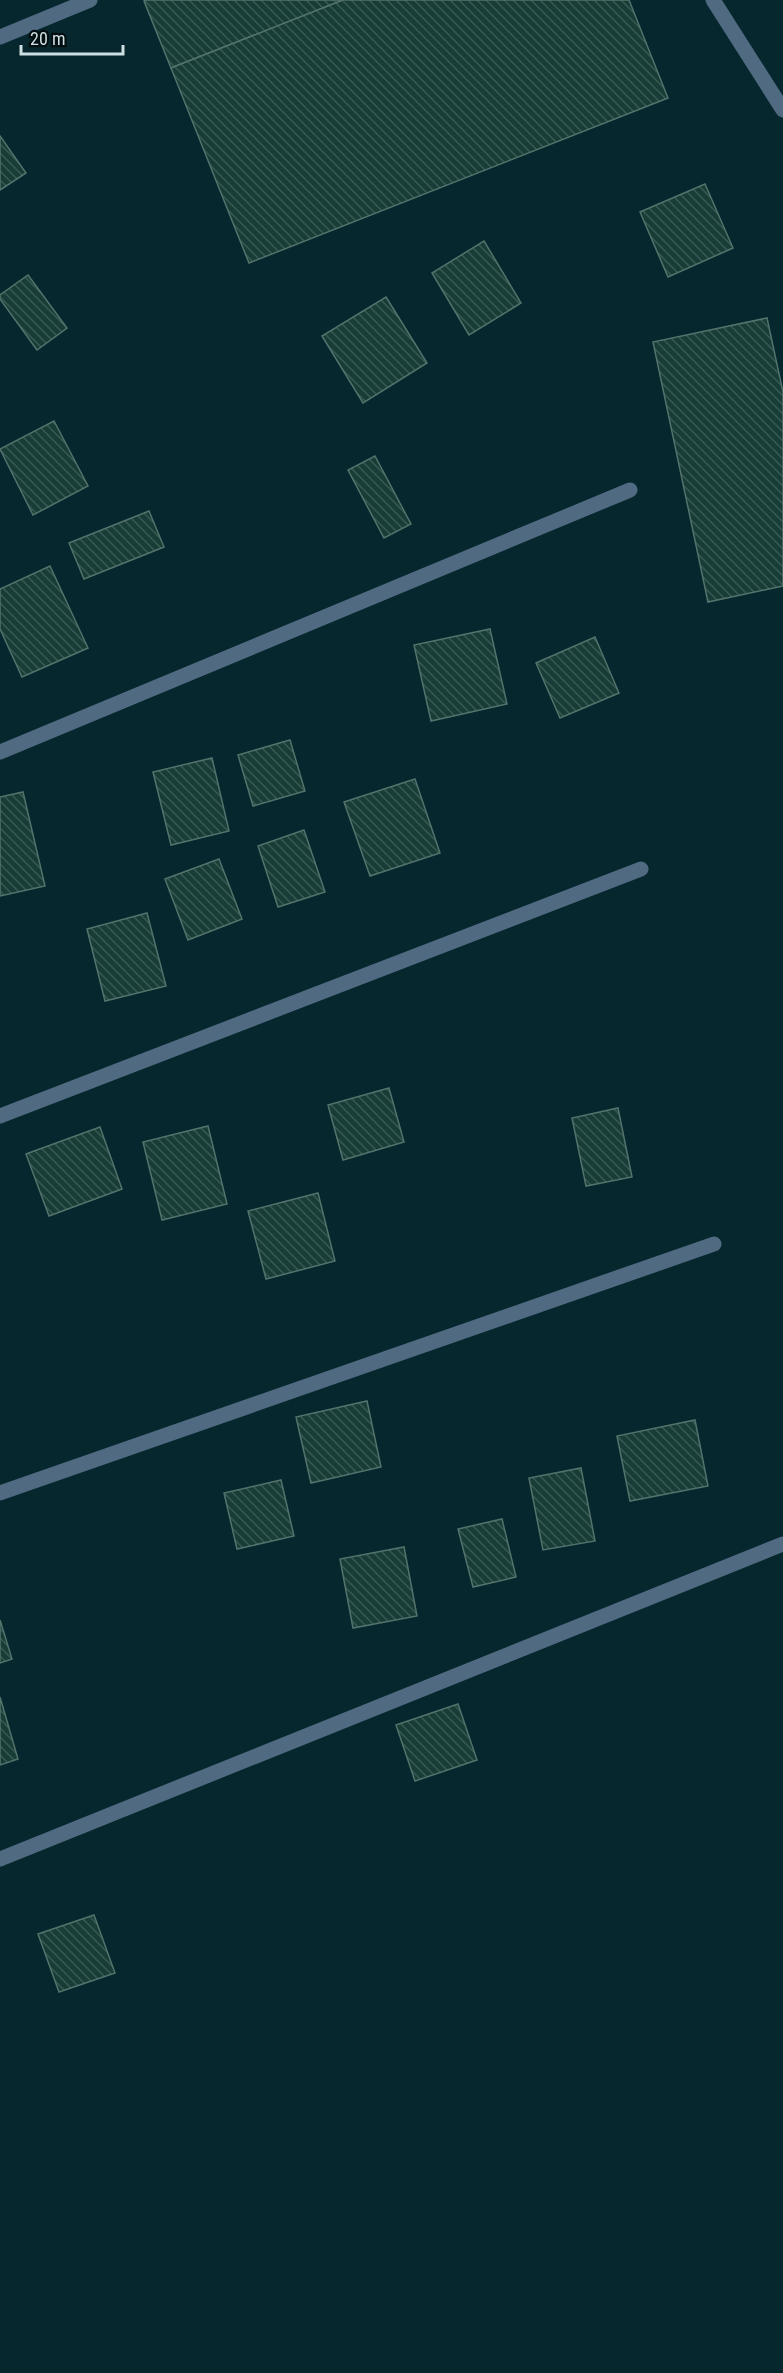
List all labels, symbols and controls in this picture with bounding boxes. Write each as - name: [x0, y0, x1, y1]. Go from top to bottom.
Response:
- scale bar: [21, 18, 123, 56]
- text: 20 m: [30, 28, 65, 49]

